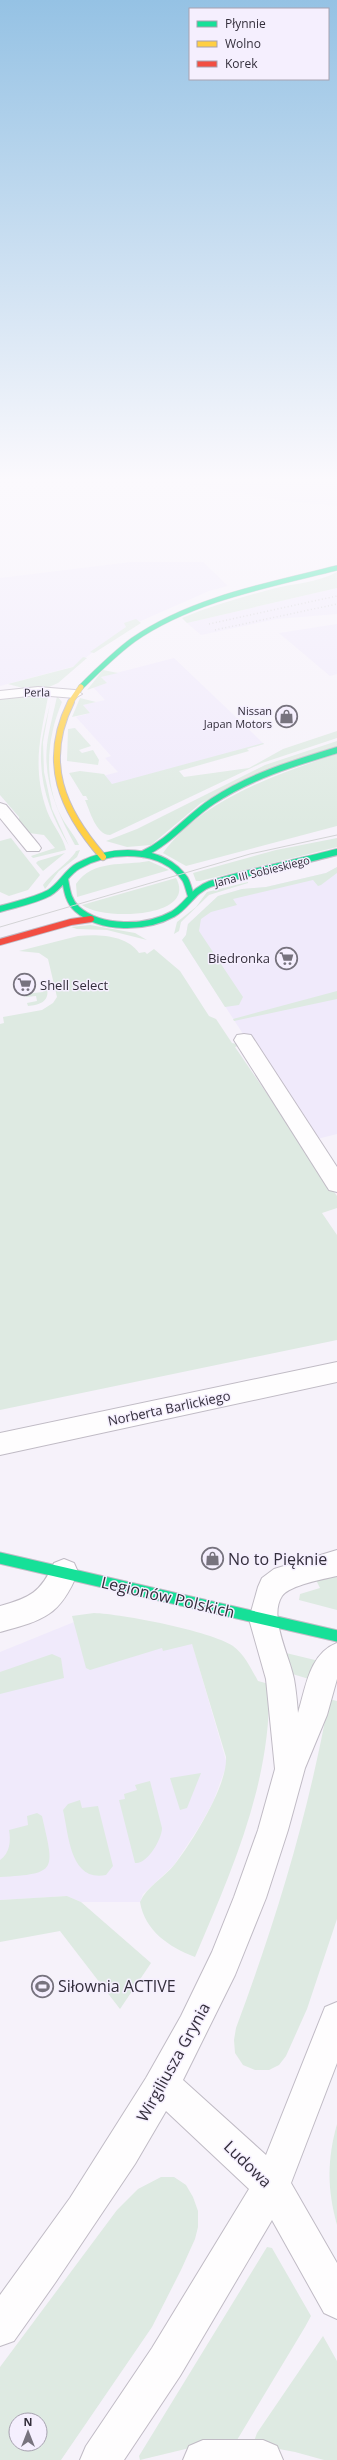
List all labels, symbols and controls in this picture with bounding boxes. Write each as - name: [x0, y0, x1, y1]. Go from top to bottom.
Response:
- legend: [189, 8, 329, 80]
- text: Płynnie: [225, 15, 266, 32]
- text: Wolno: [225, 35, 261, 52]
- text: Korek: [225, 55, 258, 72]
- street label: Perla: [24, 684, 50, 700]
- place label: Nissan Japan Motors: [203, 703, 272, 731]
- shop icon: Nissan Japan Motors: [274, 703, 300, 729]
- street label: Jana III Sobieskiego: [212, 852, 312, 890]
- supermarket icon: Biedronka: [273, 945, 299, 971]
- place label: Biedronka: [208, 949, 270, 967]
- supermarket icon: Shell Select: [12, 972, 38, 998]
- place label: Shell Select: [40, 976, 109, 994]
- street label: Norberta Barlickiego: [106, 1386, 232, 1430]
- shop icon: No to Pięknie: [200, 1546, 226, 1572]
- place label: No to Pięknie: [228, 1548, 327, 1570]
- street label: Legionów Polskich: [99, 1571, 237, 1623]
- sports icon: Siłownia ACTIVE: [30, 1973, 56, 1999]
- place label: Siłownia ACTIVE: [58, 1975, 176, 1997]
- street label: Wirgiliusza Grynia: [131, 1998, 215, 2126]
- street label: Ludowa: [219, 2136, 277, 2192]
- north arrow: [8, 2412, 48, 2452]
- text: N: [24, 2414, 32, 2429]

